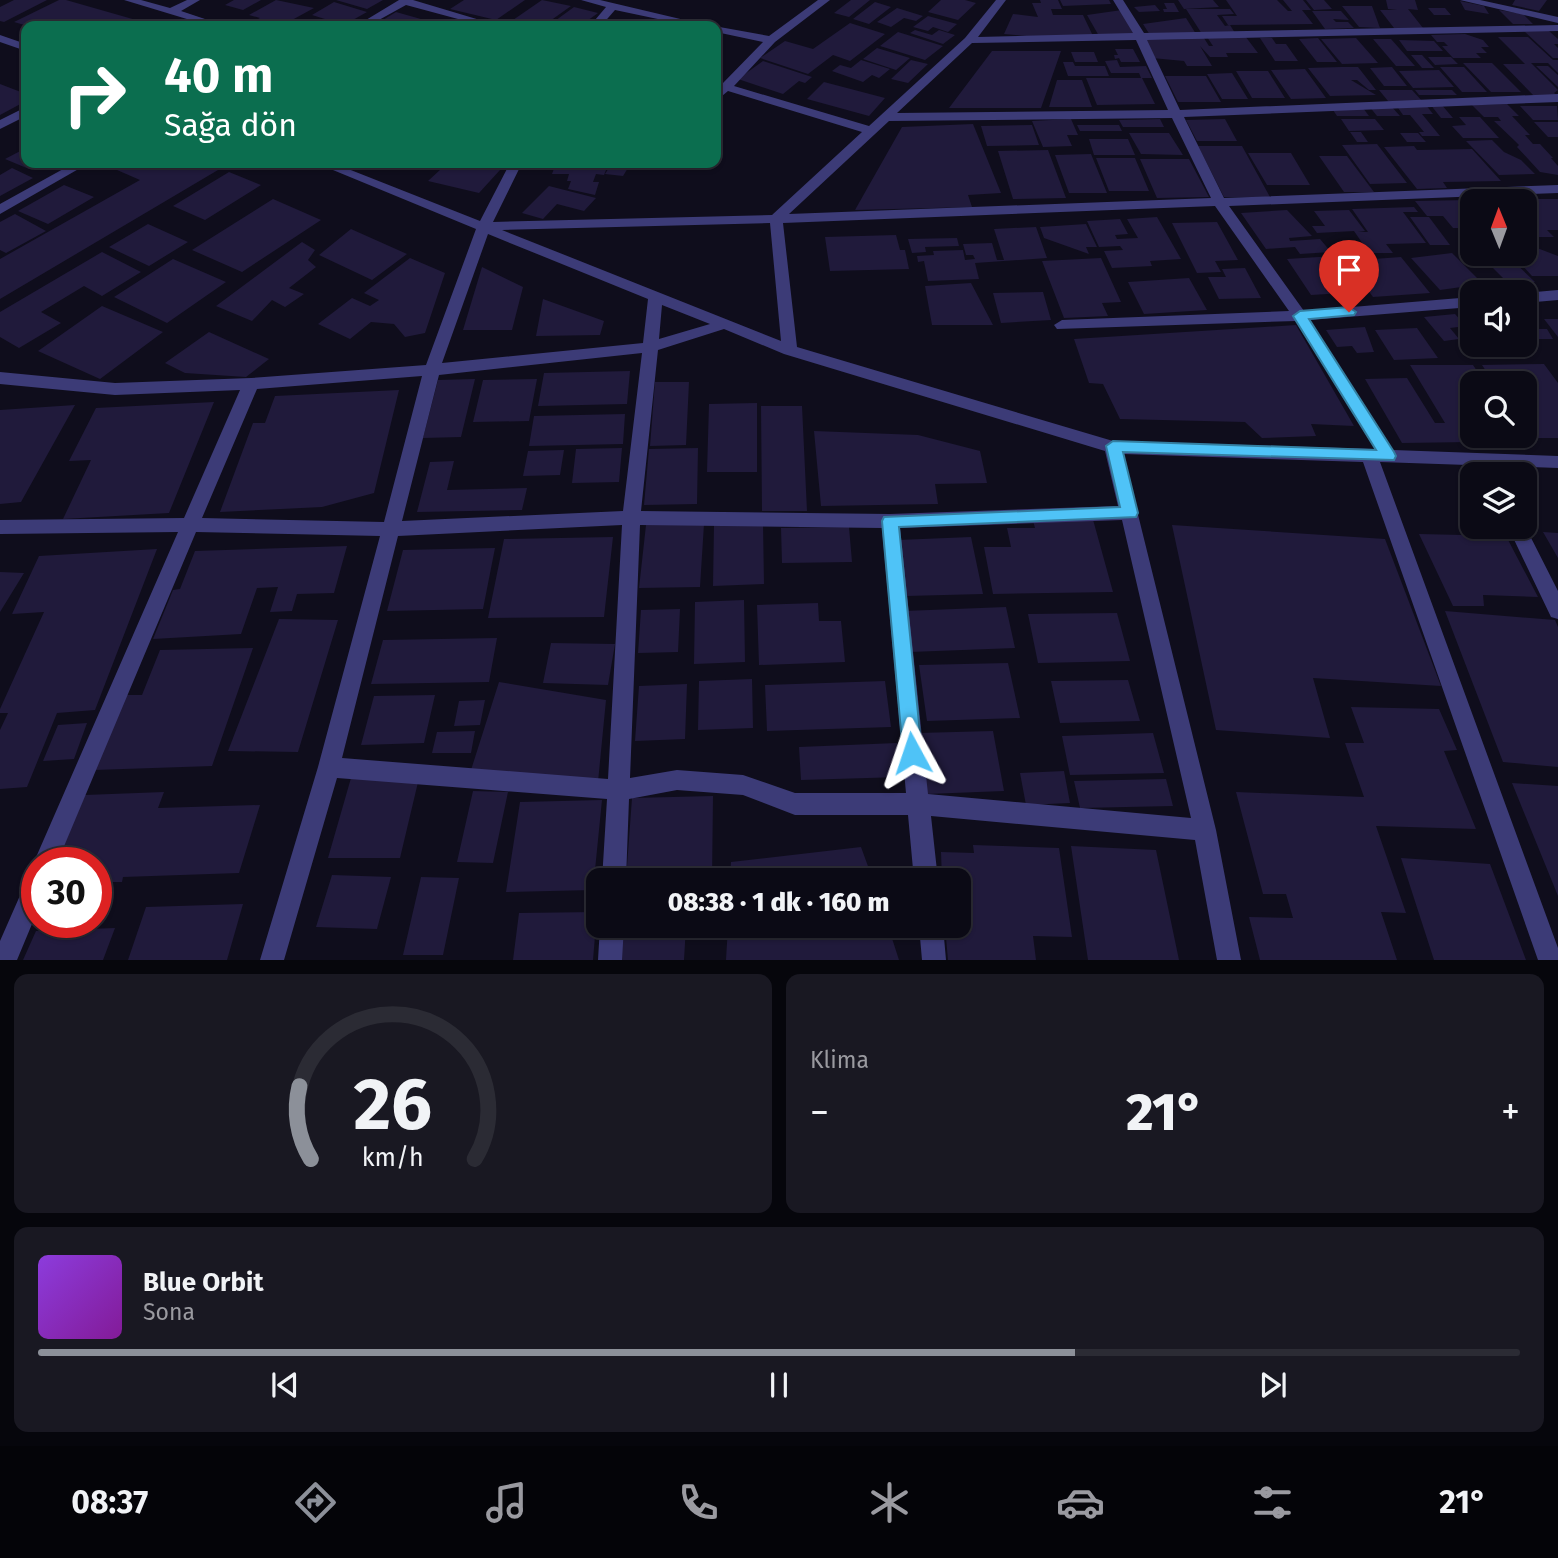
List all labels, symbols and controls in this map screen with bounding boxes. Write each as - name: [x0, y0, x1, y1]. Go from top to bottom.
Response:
- text: 40 m: [164, 46, 273, 105]
- icon: right: [49, 49, 140, 140]
- text: Sağa dön: [164, 106, 297, 144]
- north arrow: [1460, 189, 1536, 266]
- map controls: [1460, 189, 1537, 539]
- pin: [1319, 240, 1379, 312]
- icon: arrive: [1330, 251, 1368, 289]
- button: sound: [1460, 280, 1537, 357]
- button: search: [1460, 371, 1537, 448]
- button: layers: [1460, 462, 1537, 539]
- position arrow: [875, 716, 949, 790]
- speed limit sign: 30: [21, 847, 112, 938]
- text: 08:38 · 1 dk · 160 m: [668, 887, 889, 918]
- text: Klima: [810, 1046, 869, 1074]
- text: 26: [354, 1062, 432, 1149]
- text: 21°: [1126, 1081, 1204, 1144]
- text: −: [810, 1089, 829, 1135]
- text: +: [1501, 1089, 1520, 1135]
- text: km/h: [362, 1143, 424, 1173]
- text: Blue Orbit: [143, 1267, 263, 1298]
- text: Sona: [143, 1298, 195, 1326]
- icon: previous: [266, 1366, 304, 1404]
- icon: pause: [760, 1366, 798, 1404]
- icon: next: [1254, 1366, 1292, 1404]
- icon: directions: [291, 1478, 340, 1527]
- icon: music: [482, 1478, 531, 1527]
- icon: phone: [674, 1478, 723, 1527]
- icon: climate: [865, 1478, 914, 1527]
- icon: car: [1056, 1478, 1105, 1527]
- icon: filters: [1248, 1478, 1297, 1527]
- text: 08:37: [71, 1483, 148, 1521]
- text: 21°: [1439, 1483, 1487, 1521]

